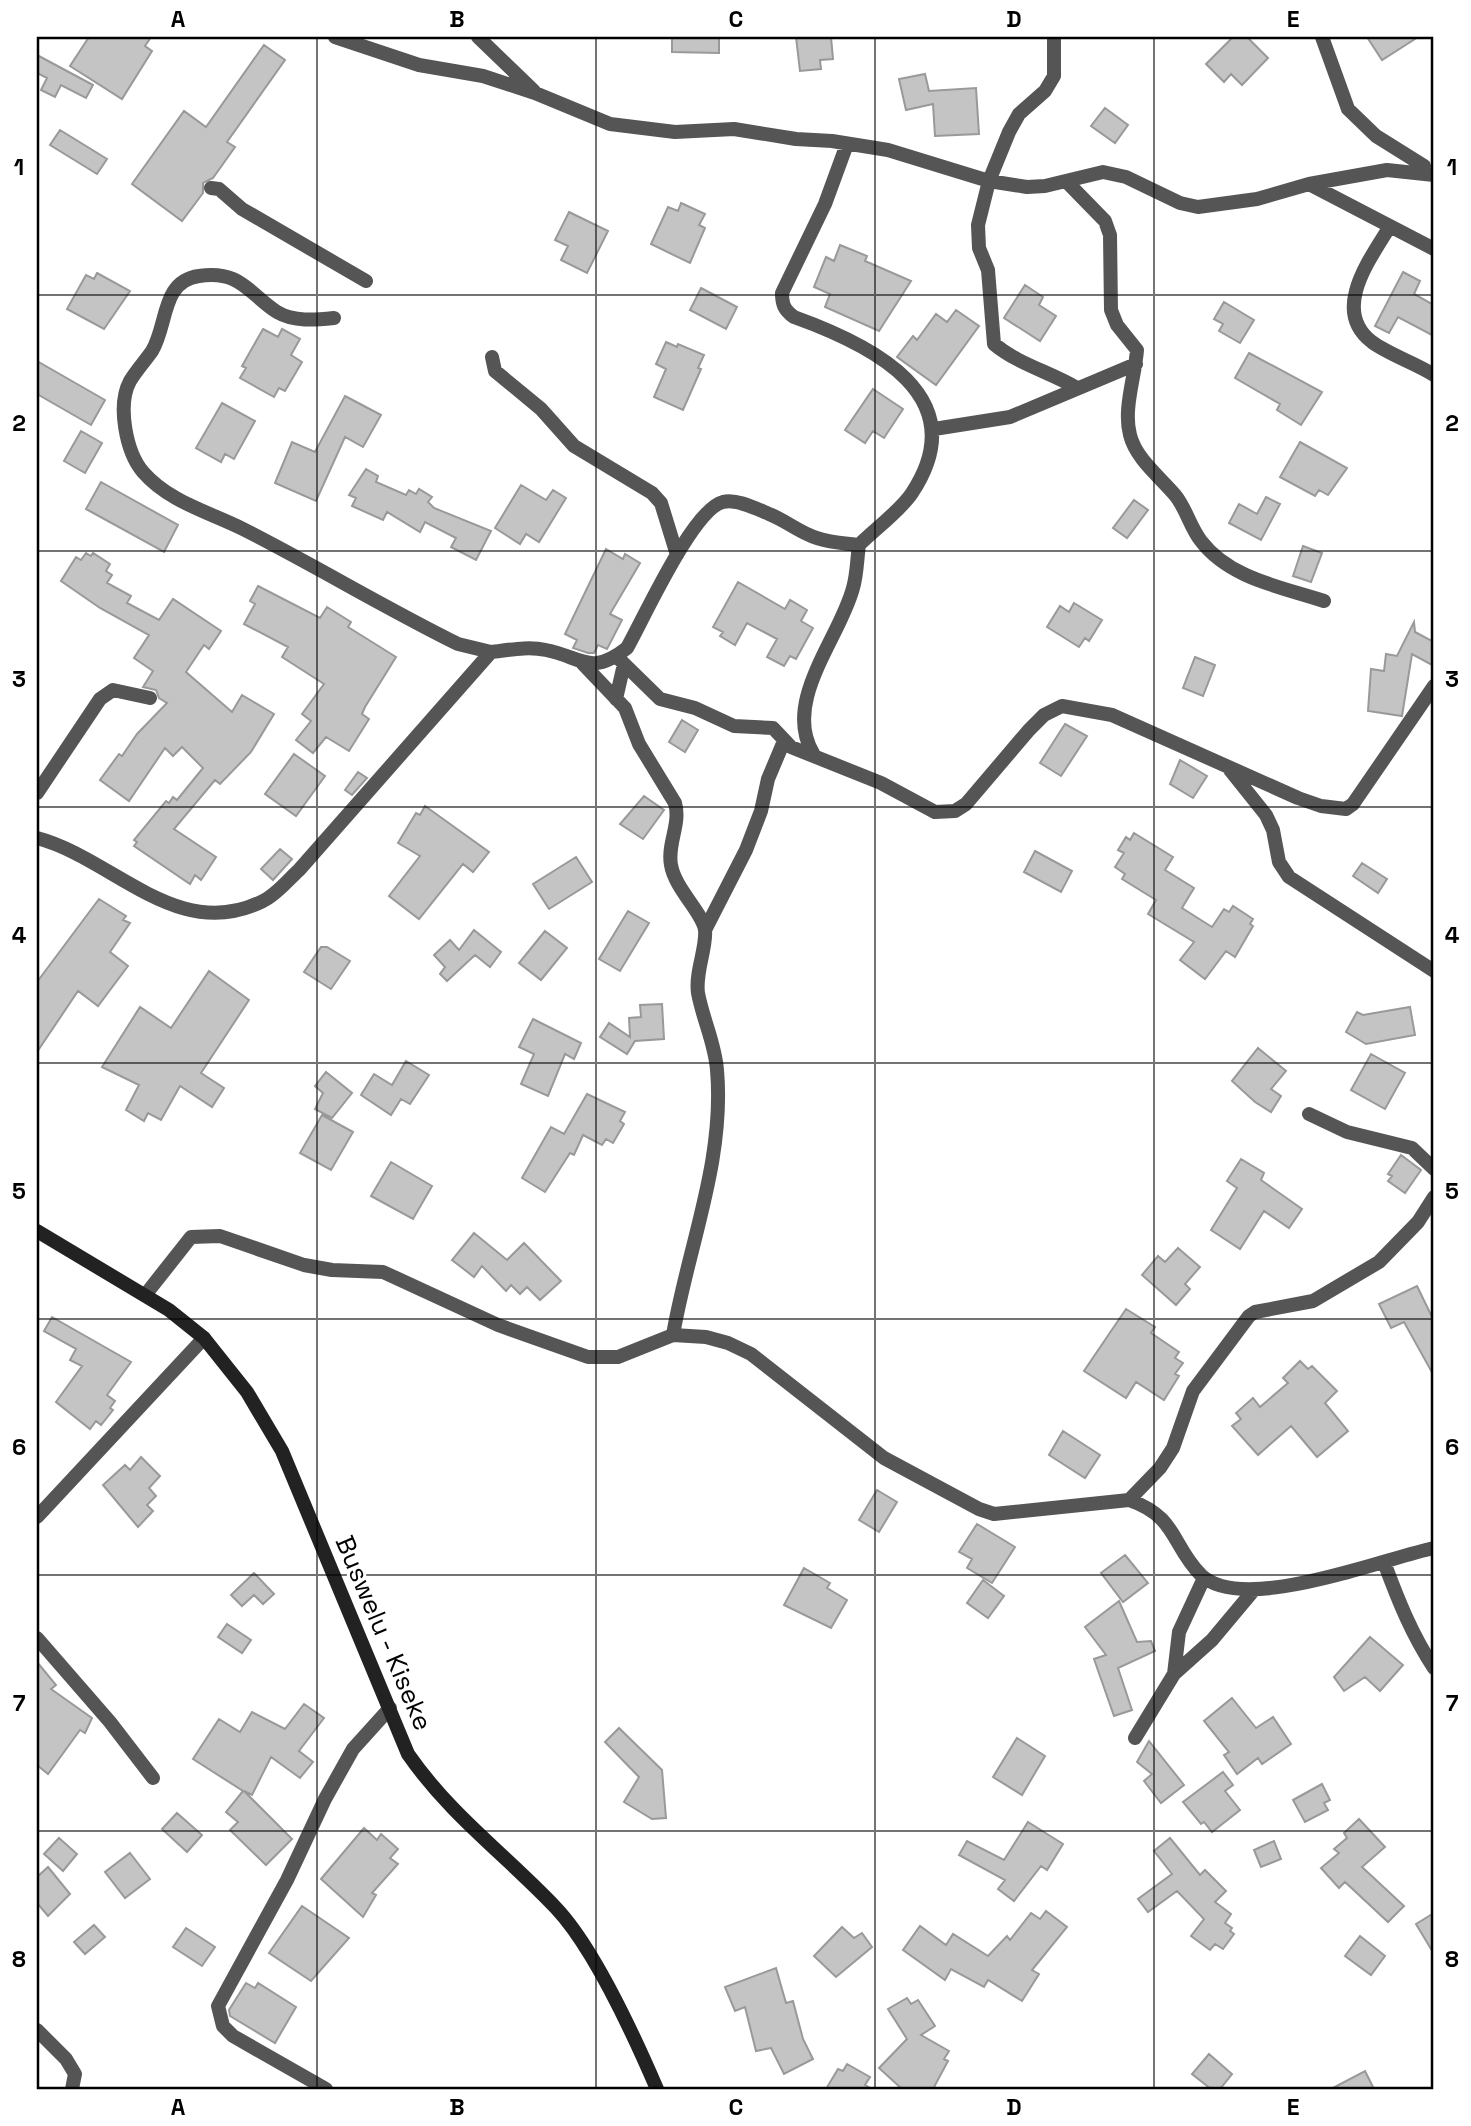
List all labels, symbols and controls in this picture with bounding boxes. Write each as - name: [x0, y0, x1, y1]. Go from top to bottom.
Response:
- text: A: [171, 4, 186, 34]
- text: B: [449, 4, 465, 34]
- text: C: [729, 4, 743, 34]
- text: D: [1006, 4, 1022, 34]
- text: E: [1287, 4, 1299, 34]
- text: 1: [14, 152, 24, 182]
- text: 1: [1447, 152, 1457, 182]
- text: 2: [12, 408, 26, 438]
- text: 2: [1445, 408, 1459, 438]
- text: 3: [12, 664, 26, 694]
- text: 3: [1445, 664, 1459, 694]
- text: 4: [12, 920, 27, 950]
- text: 4: [1445, 920, 1460, 950]
- text: 5: [12, 1176, 26, 1206]
- text: 5: [1445, 1176, 1459, 1206]
- text: 6: [12, 1432, 26, 1462]
- text: 6: [1445, 1432, 1459, 1462]
- street label: Buswelu - Kiseke: [328, 1530, 440, 1736]
- text: 7: [13, 1688, 26, 1718]
- text: 7: [1446, 1688, 1459, 1718]
- text: 8: [12, 1944, 26, 1974]
- text: 8: [1445, 1944, 1459, 1974]
- text: A: [171, 2092, 186, 2122]
- text: B: [449, 2092, 465, 2122]
- text: C: [729, 2092, 743, 2122]
- text: D: [1006, 2092, 1022, 2122]
- text: E: [1287, 2092, 1299, 2122]

